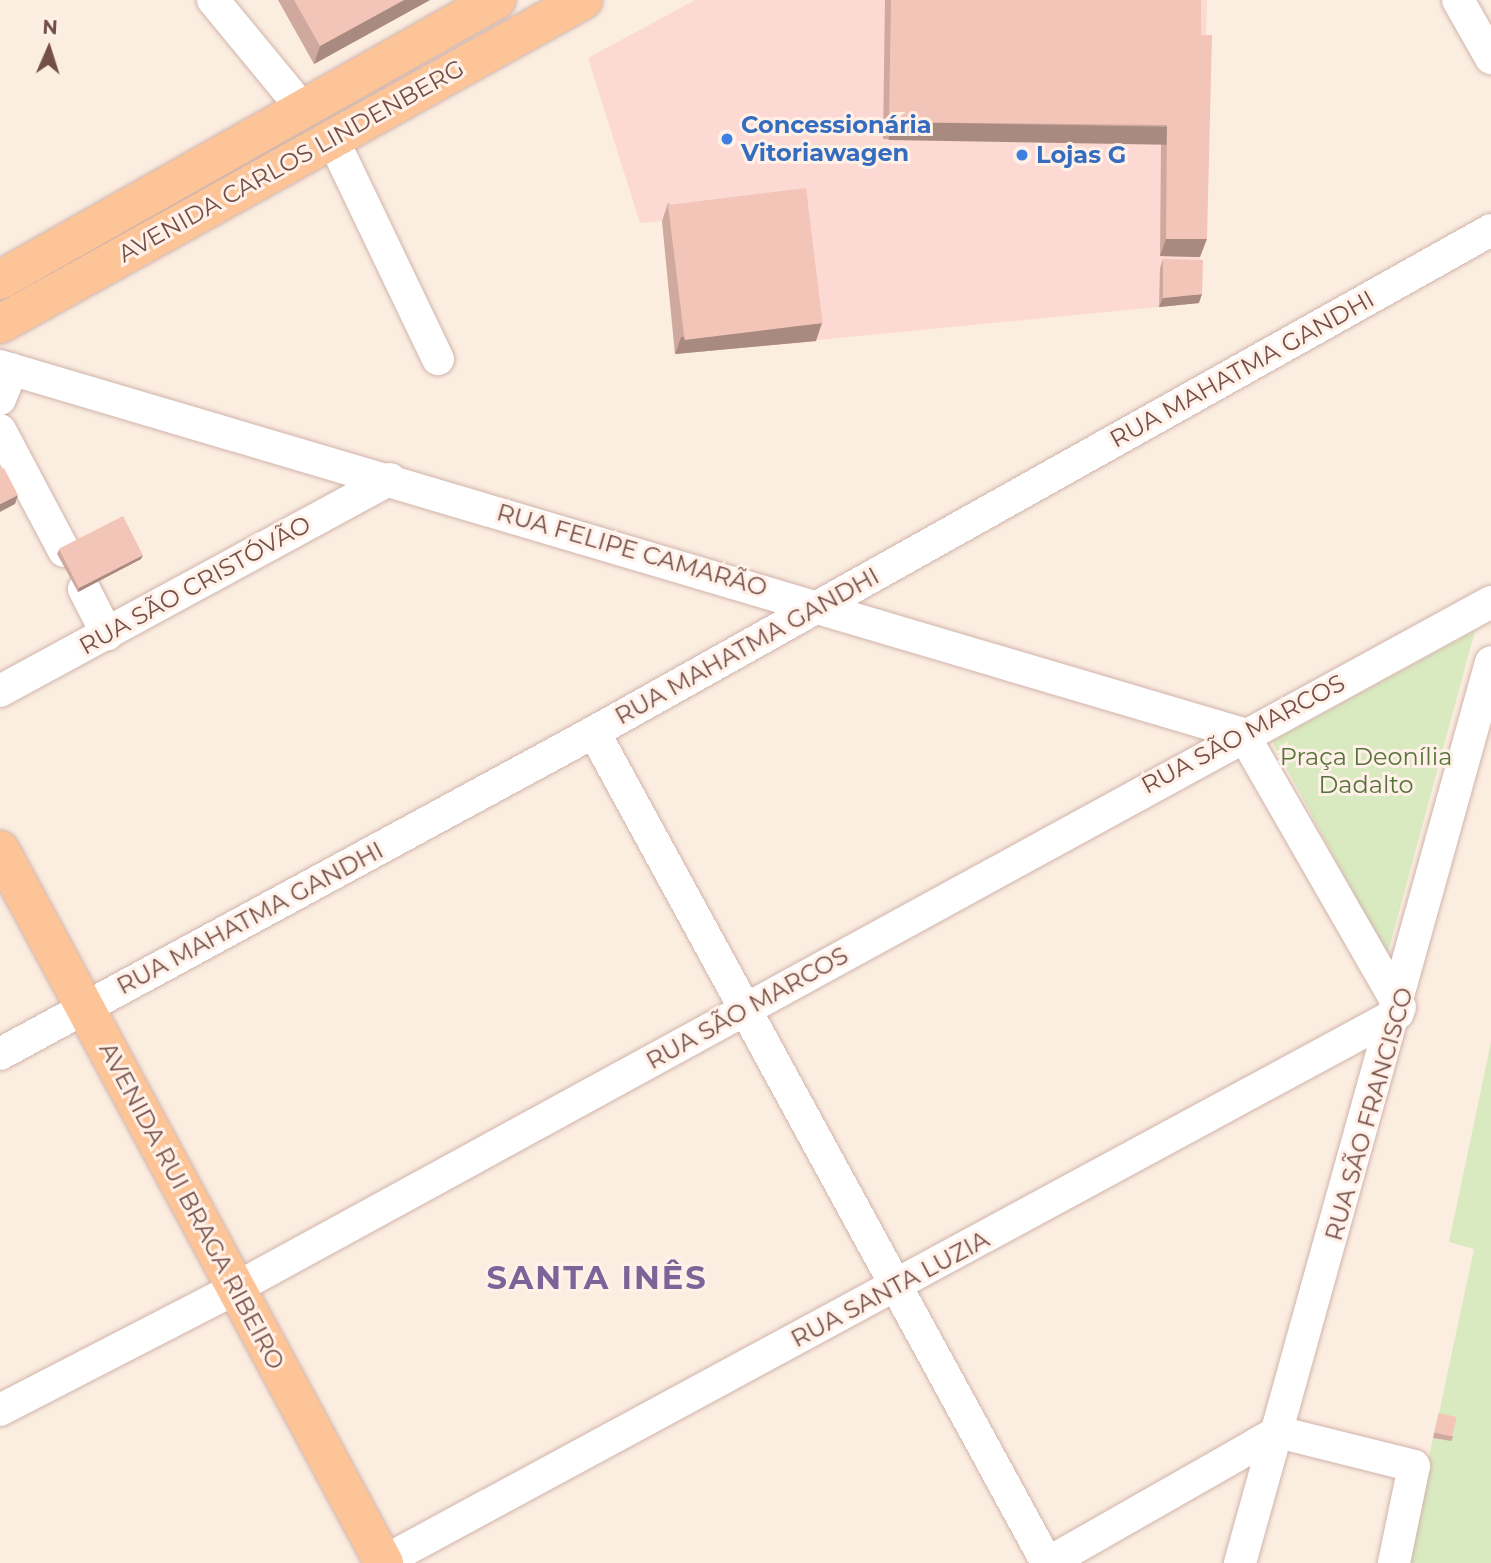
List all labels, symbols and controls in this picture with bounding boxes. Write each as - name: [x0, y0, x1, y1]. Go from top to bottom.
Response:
- north arrow: [14, 14, 84, 84]
- text: N: [42, 16, 58, 39]
- street label: AVENIDA CARLOS LINDENBERG: [113, 54, 469, 268]
- place label: Concessionária Vitoriawagen: [741, 111, 932, 167]
- marker: Concessionária Vitoriawagen: [719, 131, 735, 147]
- place label: Lojas G: [1036, 141, 1126, 169]
- marker: Lojas G: [1014, 147, 1030, 163]
- street label: RUA MAHATMA GANDHI: [1105, 284, 1379, 454]
- street label: RUA FELIPE CAMARÃO: [494, 498, 770, 602]
- street label: RUA SÃO CRISTÓVÃO: [74, 509, 316, 661]
- street label: RUA MAHATMA GANDHI: [610, 561, 884, 731]
- street label: RUA SÃO MARCOS: [1136, 668, 1350, 800]
- park label: Praça Deonília Dadalto: [1280, 743, 1452, 799]
- street label: RUA MAHATMA GANDHI: [112, 835, 388, 1001]
- street label: RUA SÃO MARCOS: [641, 941, 853, 1075]
- street label: RUA SÃO FRANCISCO: [1319, 984, 1419, 1244]
- street label: AVENIDA RUI BRAGA RIBEIRO: [93, 1037, 291, 1375]
- street label: RUA SANTA LUZIA: [786, 1225, 994, 1353]
- district label: SANTA INÊS: [488, 1259, 706, 1297]

